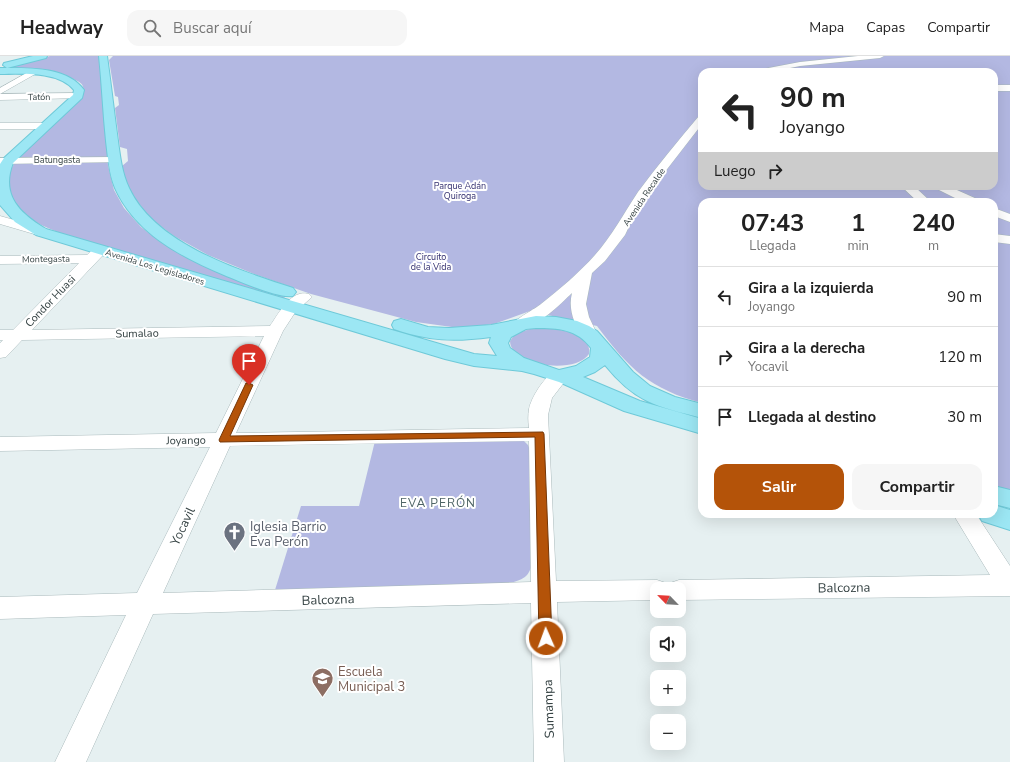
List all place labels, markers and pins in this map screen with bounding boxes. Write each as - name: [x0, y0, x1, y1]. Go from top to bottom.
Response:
- pin: [232, 344, 266, 385]
- place label: Iglesia Barrio Eva Perón: [250, 518, 326, 551]
- church icon: Iglesia Barrio Eva Perón: [222, 520, 248, 553]
- place label: Escuela Municipal 3: [338, 663, 405, 696]
- school or university icon: Escuela Municipal 3: [310, 665, 336, 698]

